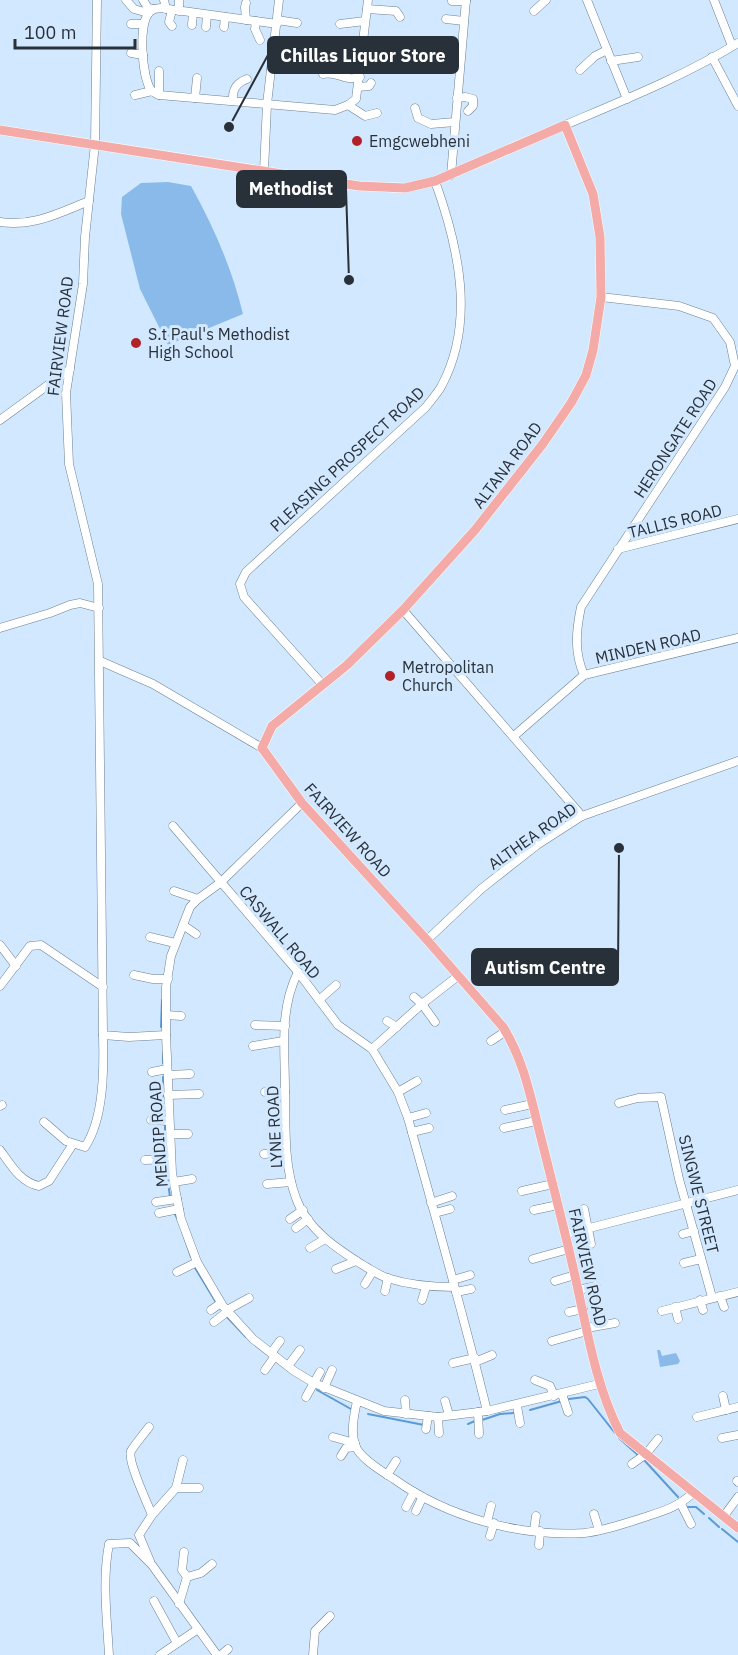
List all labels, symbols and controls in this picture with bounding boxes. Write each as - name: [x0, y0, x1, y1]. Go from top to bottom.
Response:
- scale bar: [15, 12, 135, 50]
- text: 100 m: [24, 21, 76, 44]
- callout: Chillas Liquor Store: [268, 37, 458, 73]
- text: Chillas Liquor Store: [280, 44, 446, 67]
- place label: Emgcwebheni: [369, 131, 470, 151]
- marker: Emgcwebheni: [350, 134, 364, 148]
- callout: Methodist: [237, 171, 346, 207]
- text: Methodist: [249, 177, 333, 200]
- street label: FAIRVIEW ROAD: [43, 275, 77, 397]
- place label: S.t Paul's Methodist High School: [148, 324, 290, 362]
- marker: S.t Paul's Methodist High School: [129, 336, 143, 350]
- street label: HERONGATE ROAD: [629, 375, 721, 501]
- street label: PLEASING PROSPECT ROAD: [266, 382, 428, 536]
- street label: ALTANA ROAD: [468, 418, 546, 512]
- street label: TALLIS ROAD: [626, 500, 724, 542]
- street label: MINDEN ROAD: [593, 624, 703, 668]
- place label: Metropolitan Church: [402, 657, 494, 695]
- marker: Metropolitan Church: [383, 669, 397, 683]
- street label: FAIRVIEW ROAD: [300, 779, 396, 881]
- street label: ALTHEA ROAD: [484, 798, 580, 874]
- street label: CASWALL ROAD: [235, 881, 325, 983]
- callout: Autism Centre: [472, 949, 618, 985]
- text: Autism Centre: [484, 956, 606, 979]
- street label: MENDIP ROAD: [144, 1080, 172, 1188]
- street label: LYNE ROAD: [262, 1085, 286, 1169]
- street label: SINGWE STREET: [675, 1133, 723, 1255]
- street label: FAIRVIEW ROAD: [565, 1206, 611, 1328]

